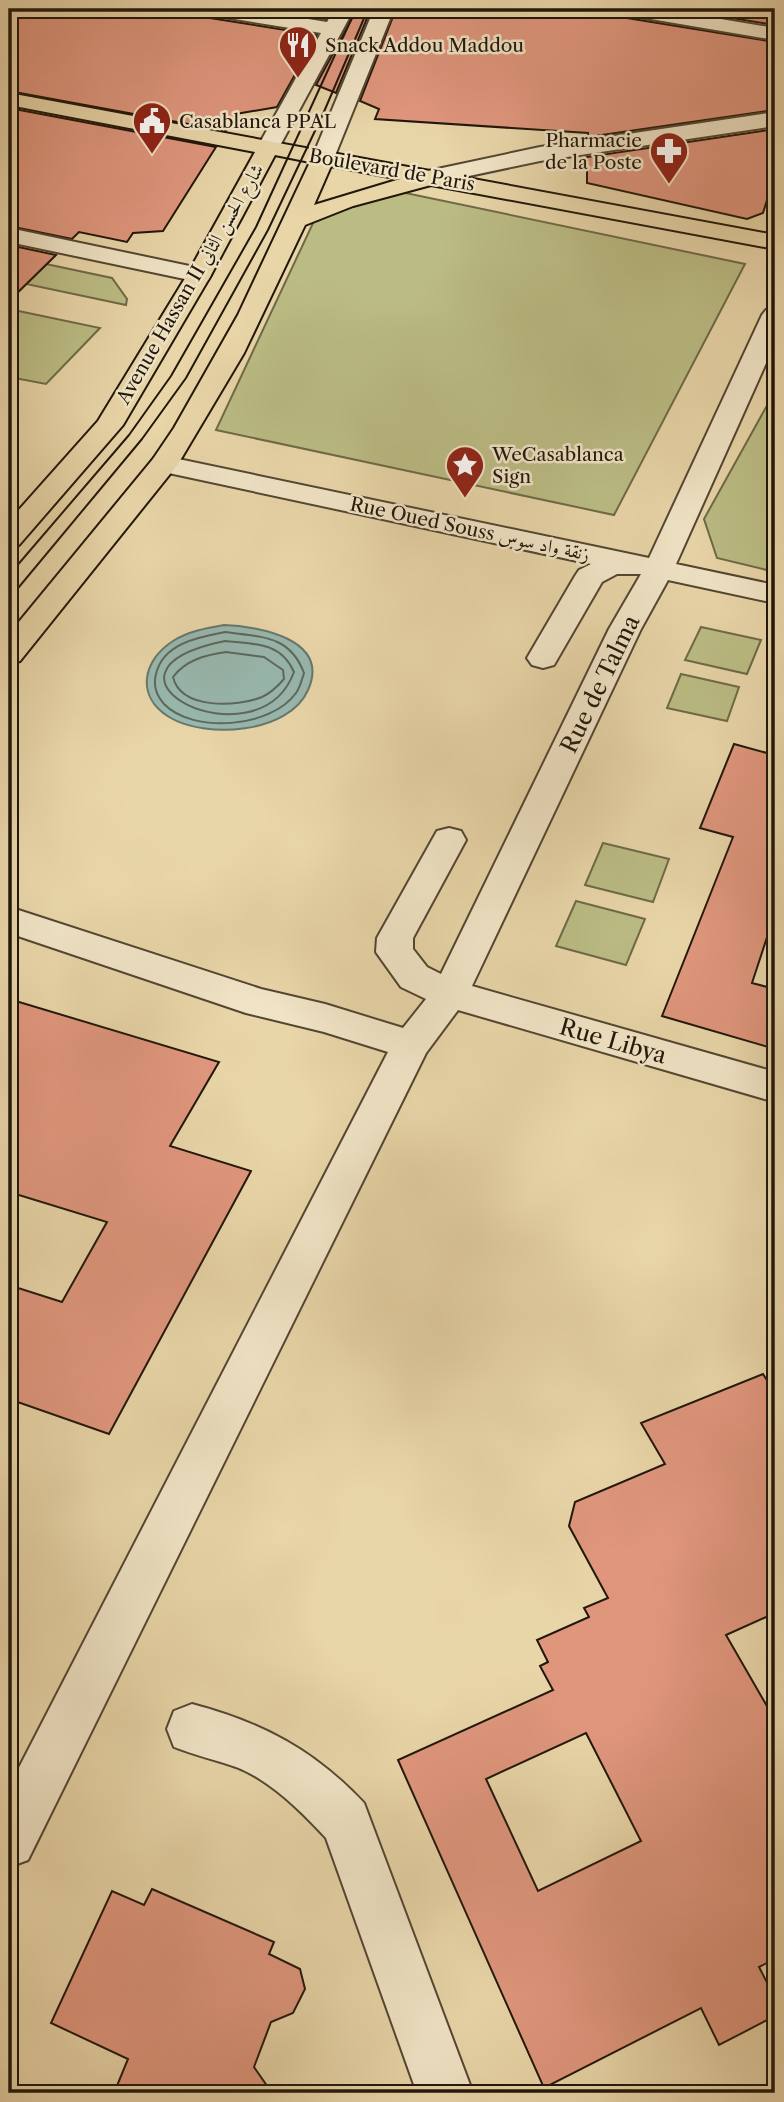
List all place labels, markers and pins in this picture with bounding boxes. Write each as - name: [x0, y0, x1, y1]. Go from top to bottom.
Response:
- restaurant icon: Snack Addou Maddou: [277, 24, 319, 79]
- place label: Snack Addou Maddou: [325, 34, 524, 57]
- public building icon: Casablanca PPAL: [131, 100, 173, 155]
- place label: Casablanca PPAL: [179, 110, 337, 133]
- place label: Pharmacie de la Poste: [545, 129, 642, 174]
- pharmacy icon: Pharmacie de la Poste: [648, 130, 690, 185]
- place label: WeCasablanca Sign: [491, 443, 624, 488]
- place icon: WeCasablanca Sign: [444, 444, 486, 499]

